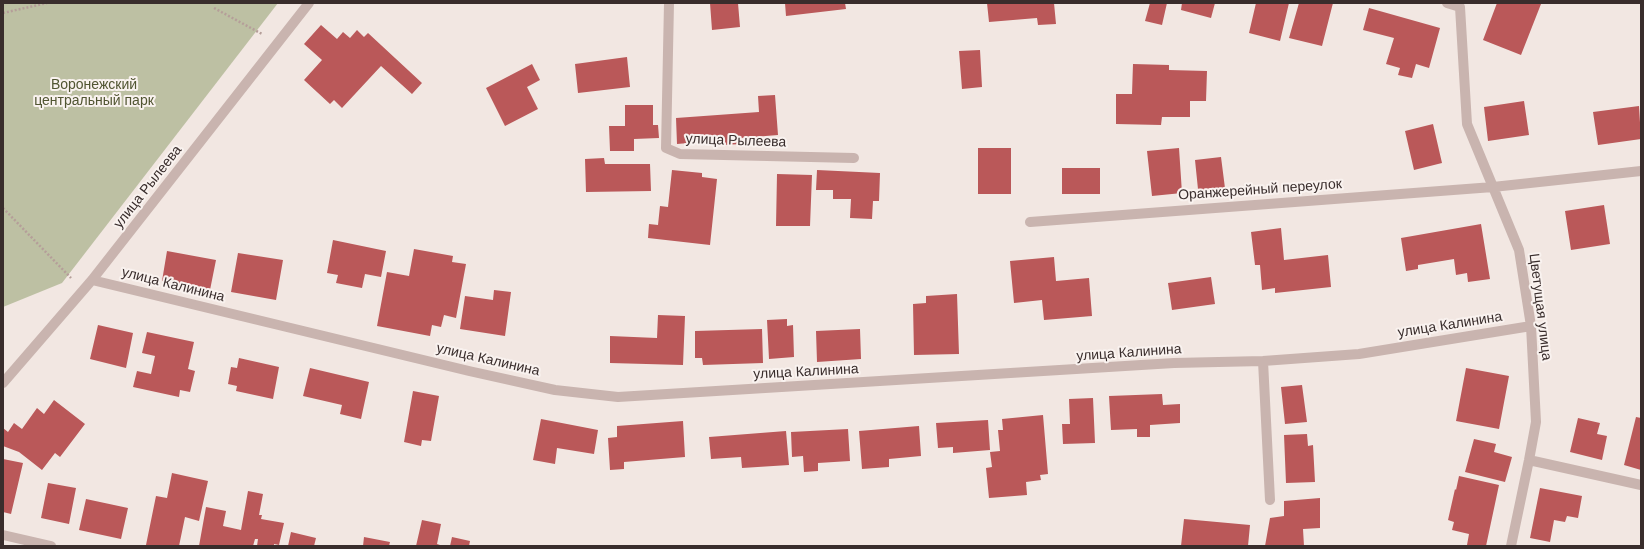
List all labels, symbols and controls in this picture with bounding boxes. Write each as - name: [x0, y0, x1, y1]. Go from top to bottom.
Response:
- park label: Воронежский центральный парк: [34, 77, 154, 110]
- street label: улица Рылеева: [685, 131, 787, 151]
- street label: улица Рылеева: [110, 142, 186, 232]
- street label: Оранжерейный переулок: [1178, 176, 1342, 204]
- street label: Цветущая улица: [1525, 252, 1555, 362]
- street label: улица Калинина: [120, 264, 226, 306]
- street label: улица Калинина: [1397, 308, 1503, 342]
- street label: улица Калинина: [435, 340, 541, 380]
- street label: улица Калинина: [1076, 341, 1182, 365]
- street label: улица Калинина: [753, 361, 859, 383]

